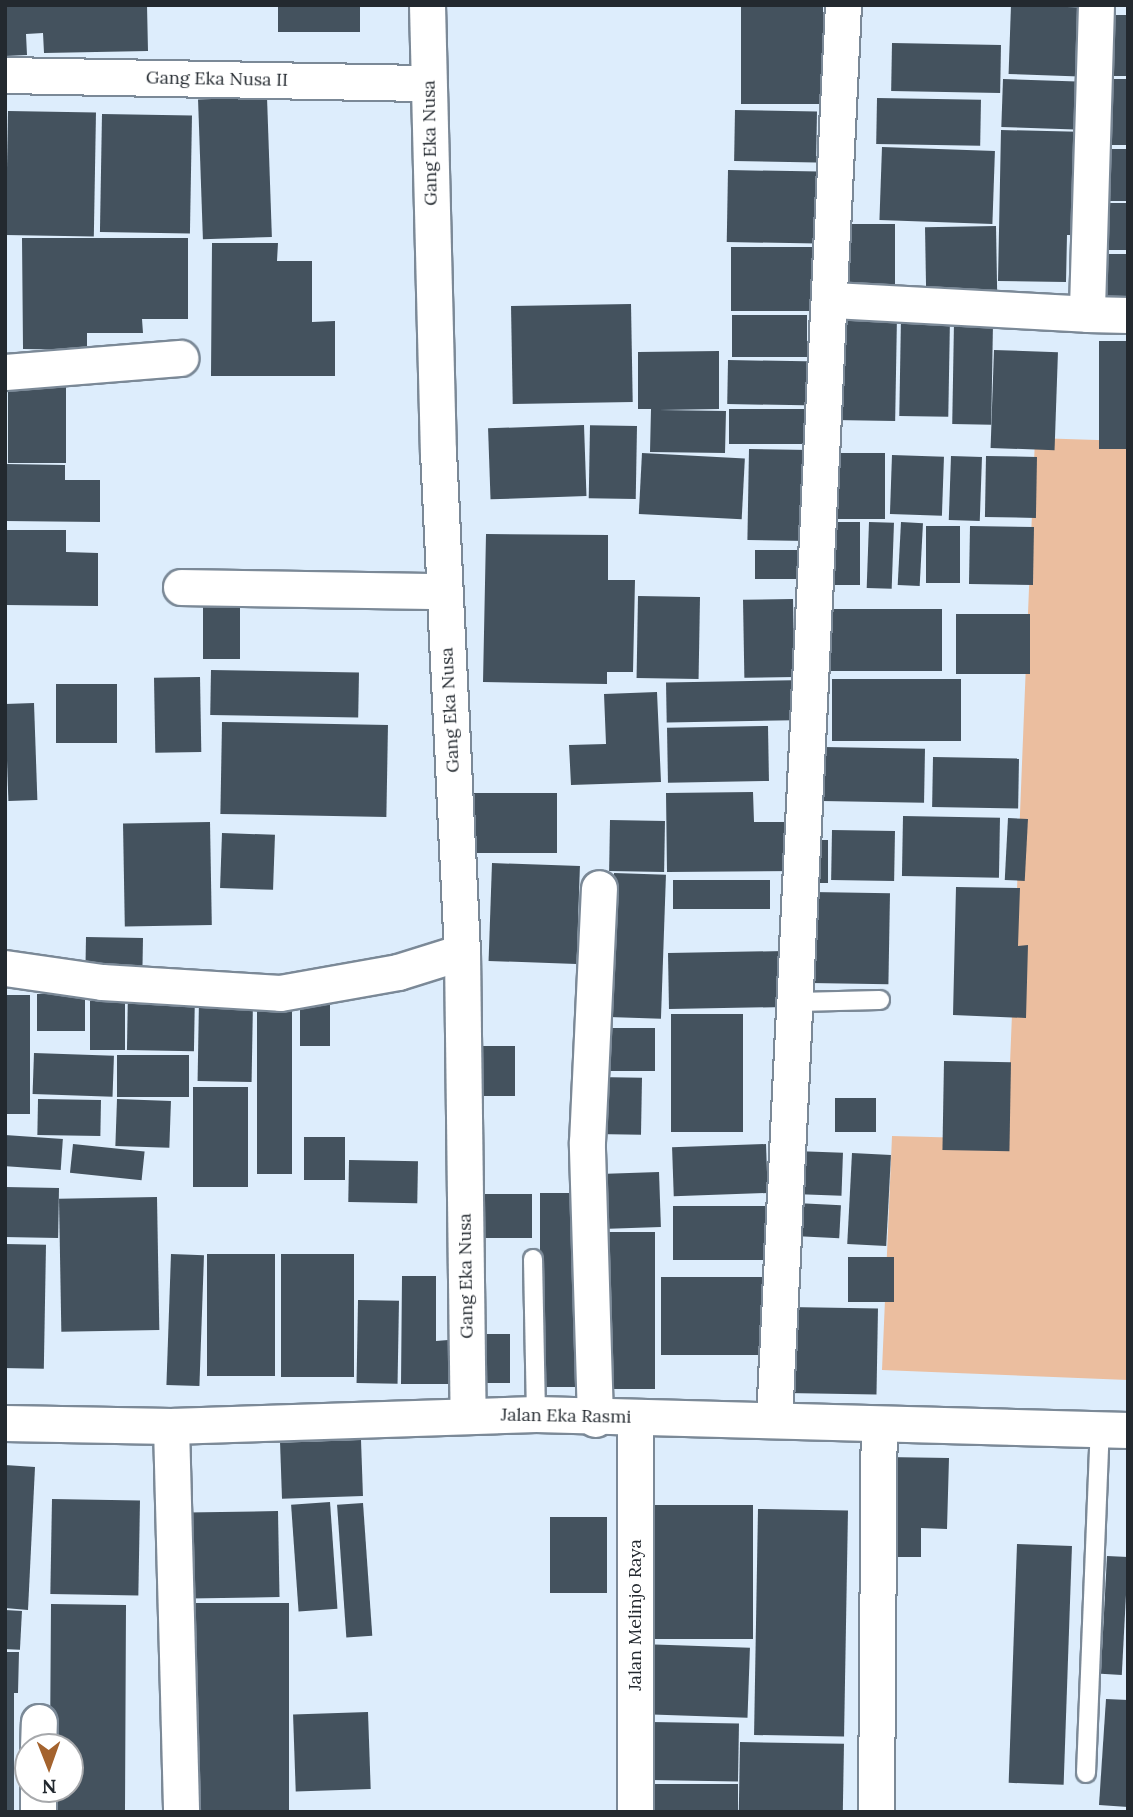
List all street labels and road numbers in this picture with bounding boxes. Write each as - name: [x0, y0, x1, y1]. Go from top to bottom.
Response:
- street label: Gang Eka Nusa II: [146, 67, 288, 91]
- street label: Gang Eka Nusa: [418, 80, 442, 206]
- street label: Gang Eka Nusa: [436, 647, 464, 773]
- street label: Gang Eka Nusa: [454, 1213, 478, 1339]
- street label: Jalan Eka Rasmi: [501, 1404, 631, 1428]
- street label: Jalan Melinjo Raya: [624, 1539, 646, 1691]

